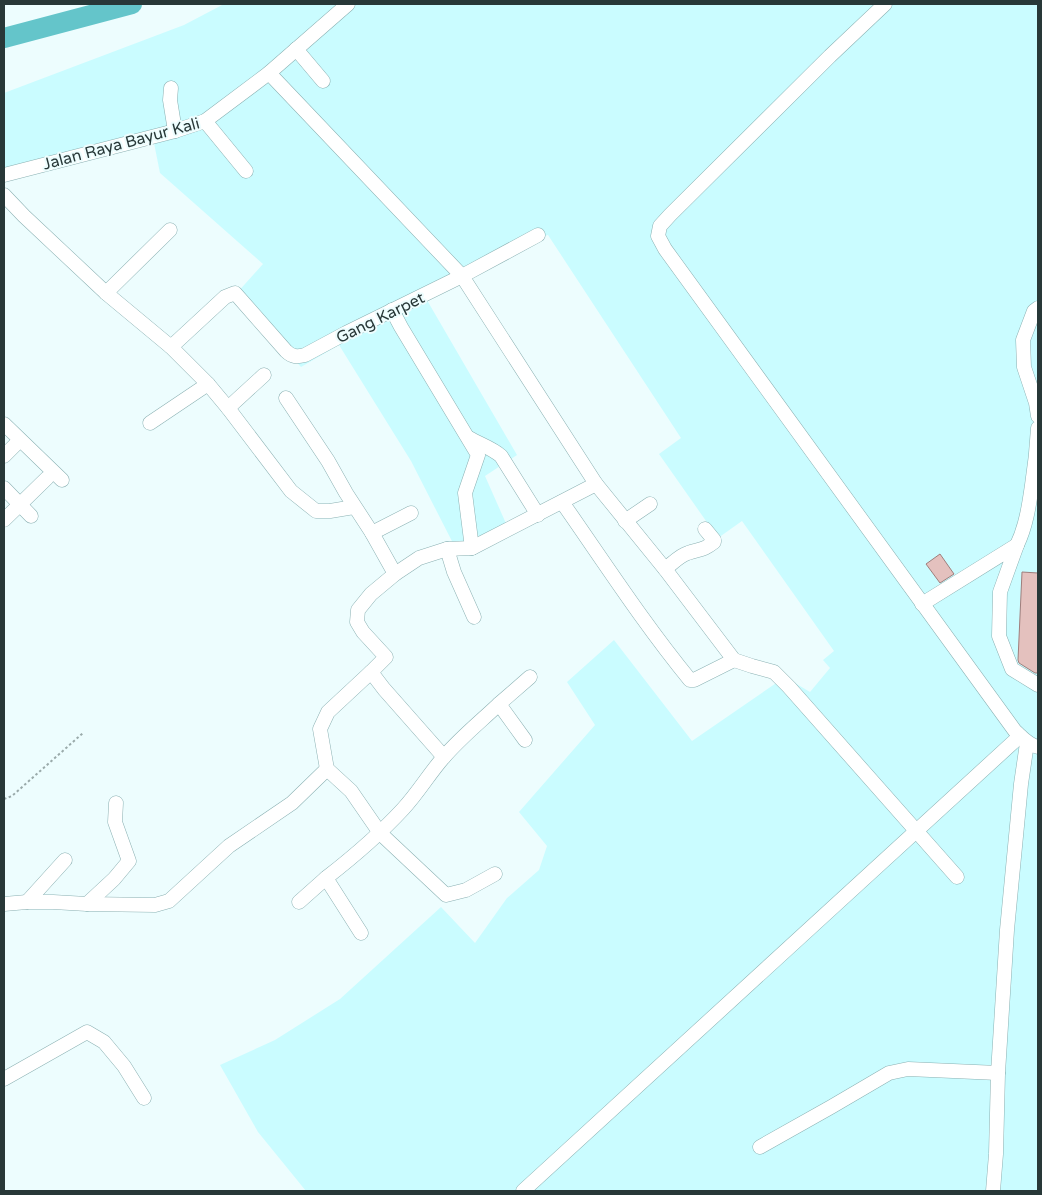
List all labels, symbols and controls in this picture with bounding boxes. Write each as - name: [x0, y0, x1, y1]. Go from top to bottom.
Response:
- street label: Jalan Raya Bayur Kali: [41, 113, 202, 175]
- street label: Gang Karpet: [333, 288, 428, 348]

